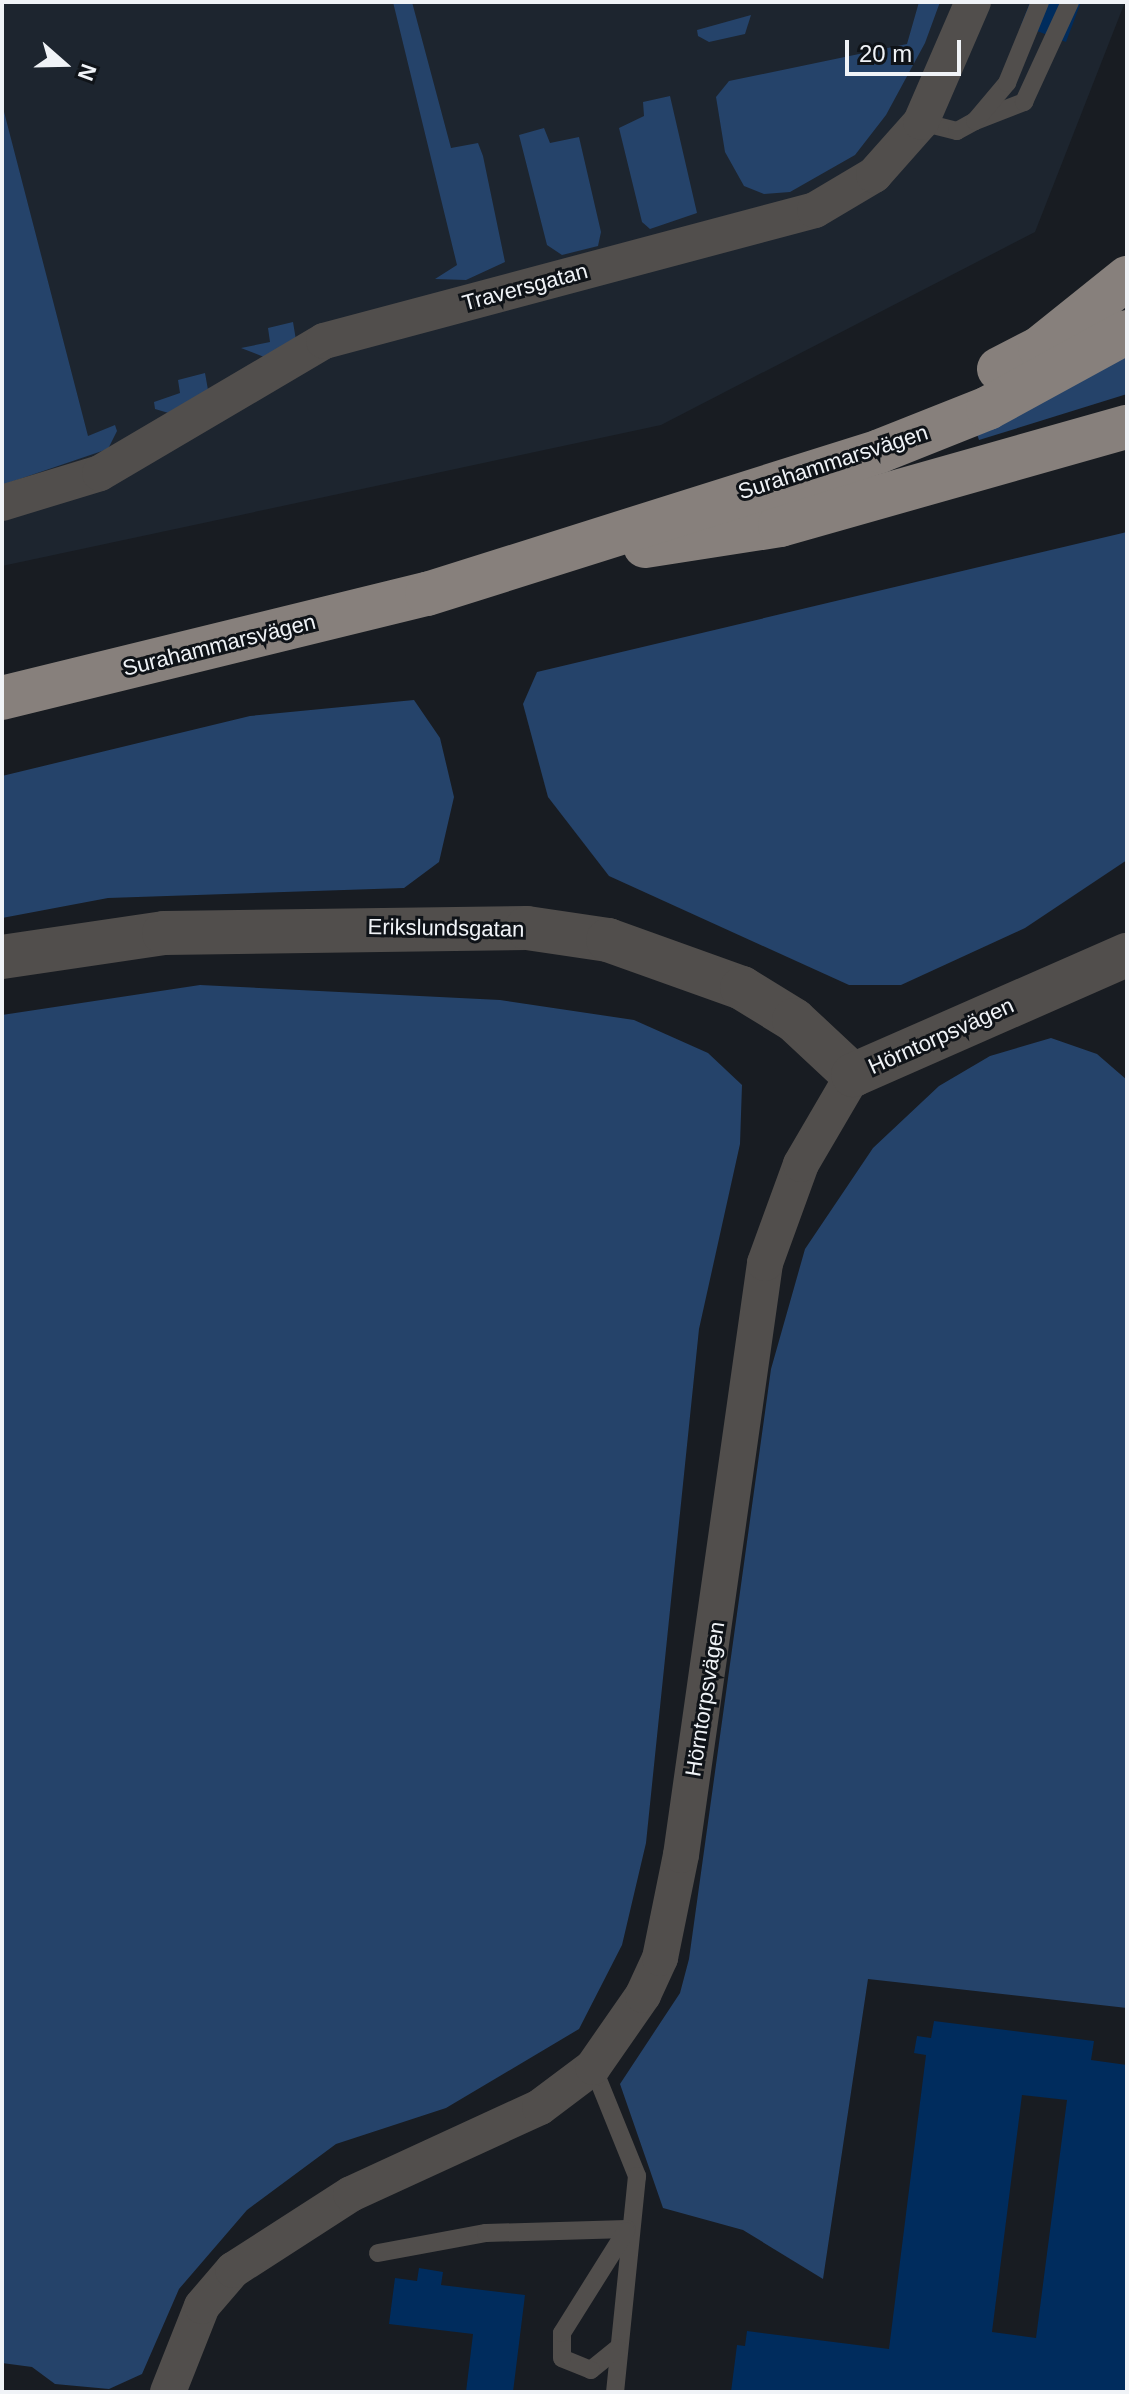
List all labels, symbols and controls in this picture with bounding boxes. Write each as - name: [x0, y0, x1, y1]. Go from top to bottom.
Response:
- north arrow: [24, 24, 104, 104]
- scale bar: [849, 24, 965, 74]
- text: 20 m: [859, 40, 912, 67]
- text: N: [73, 61, 101, 84]
- street label: Traversgatan: [459, 258, 591, 316]
- street label: Surahammarsvägen: [735, 419, 931, 505]
- street label: Surahammarsvägen: [120, 608, 318, 682]
- street label: Erikslundsgatan: [368, 913, 524, 943]
- street label: Hörntorpsvägen: [864, 992, 1018, 1080]
- street label: Hörntorpsvägen: [680, 1620, 730, 1778]

